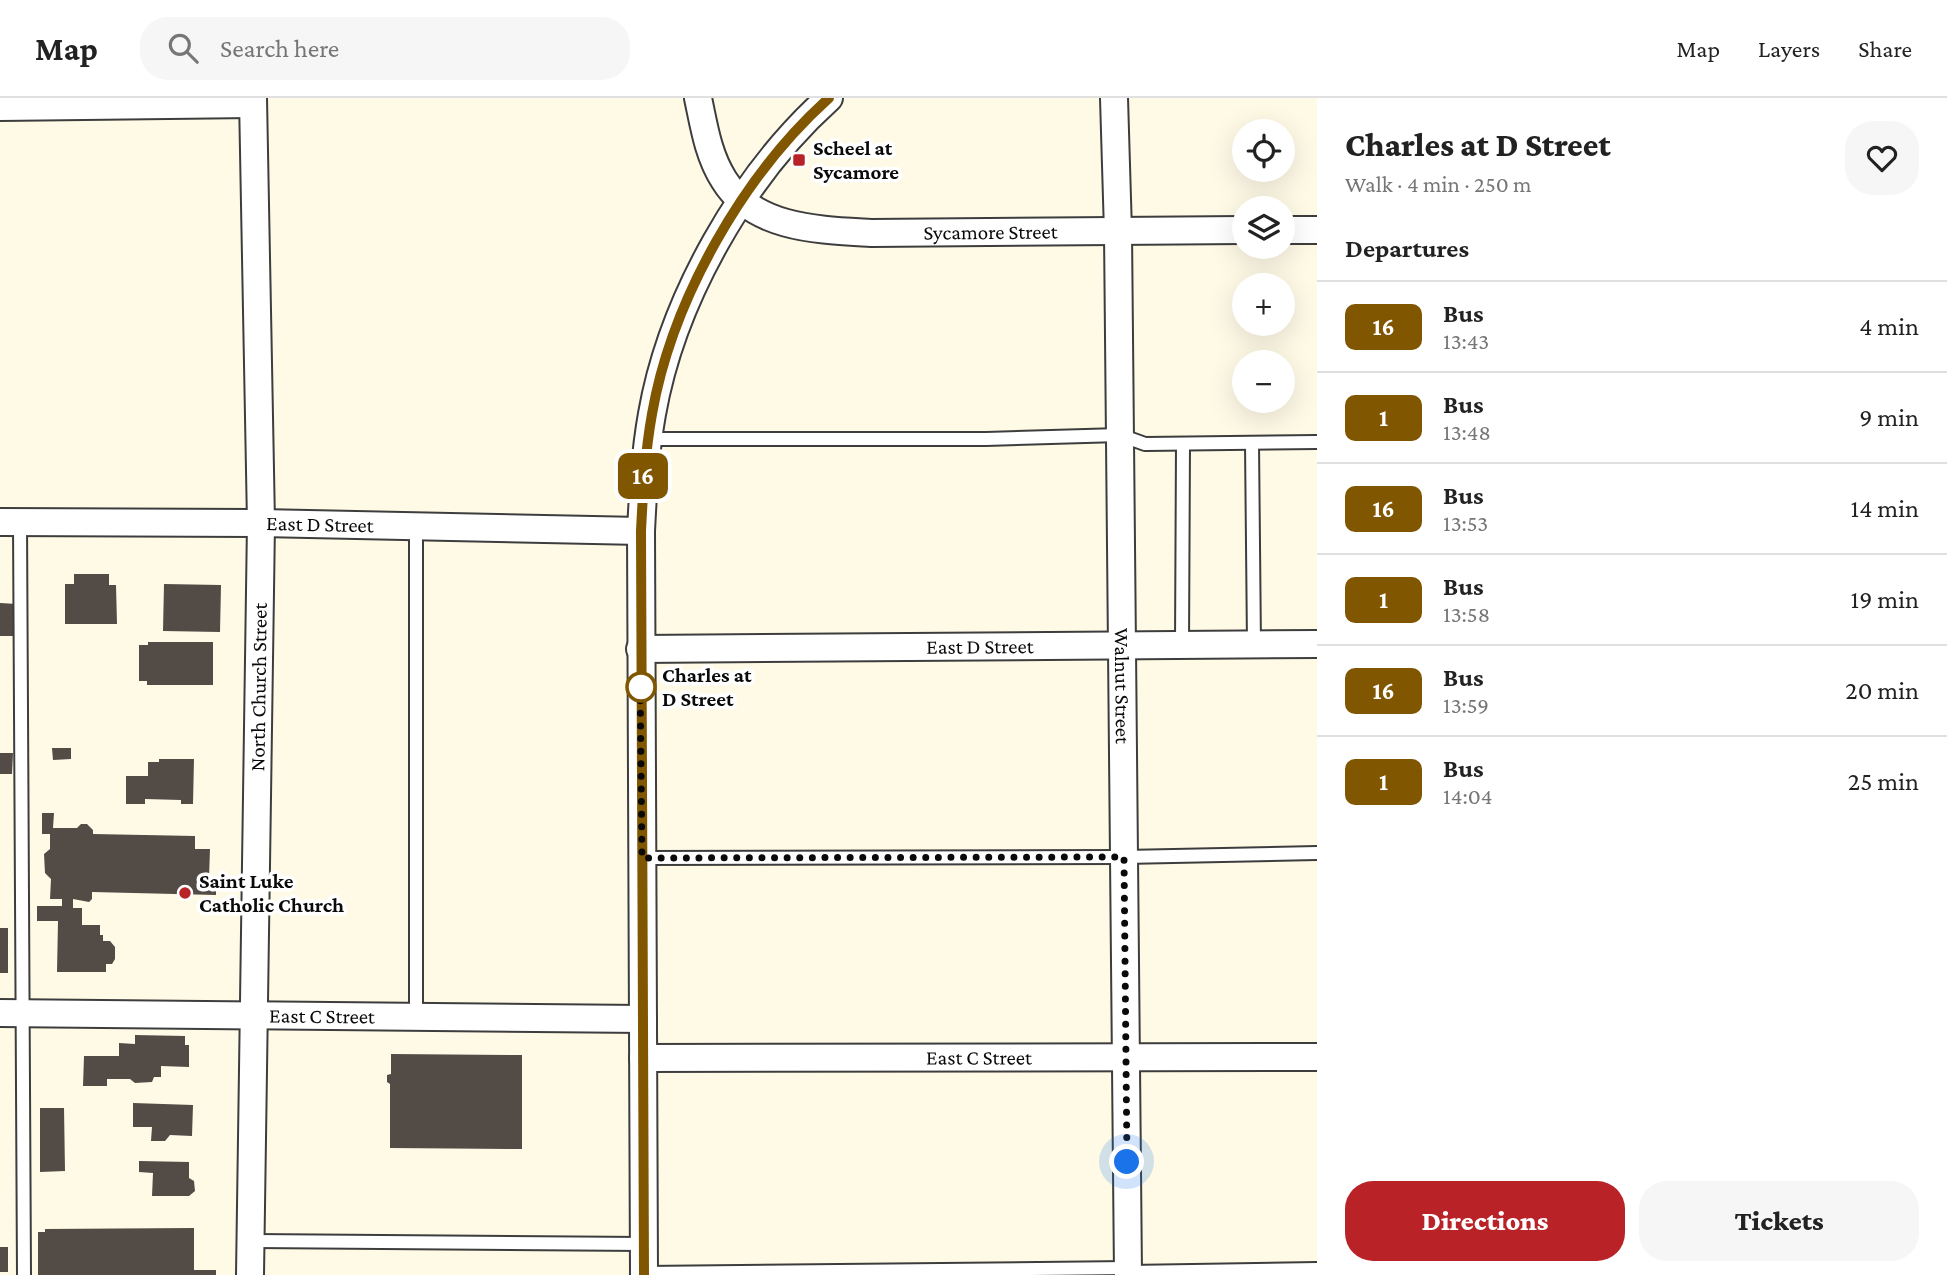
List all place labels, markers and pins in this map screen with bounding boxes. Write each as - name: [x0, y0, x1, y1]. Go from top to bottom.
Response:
- place label: Scheel at Sycamore: [813, 136, 899, 184]
- marker: Scheel at Sycamore: [791, 152, 807, 168]
- place label: Charles at D Street: [662, 663, 752, 711]
- marker: Charles at D Street: [626, 672, 656, 702]
- place label: Saint Luke Catholic Church: [199, 869, 344, 917]
- marker: Saint Luke Catholic Church: [177, 885, 193, 901]

